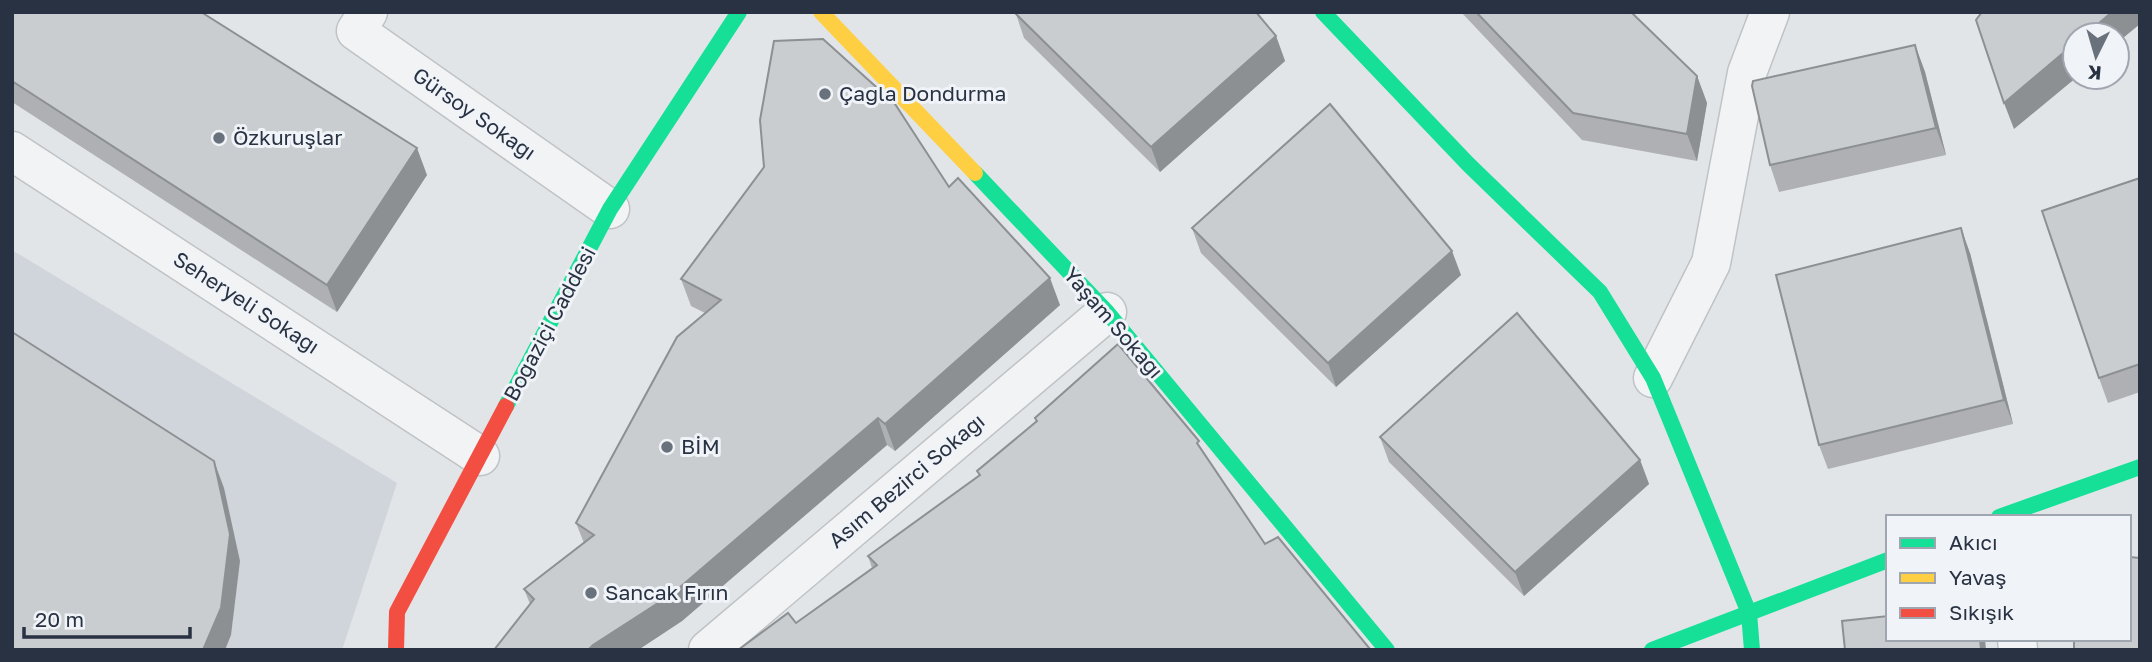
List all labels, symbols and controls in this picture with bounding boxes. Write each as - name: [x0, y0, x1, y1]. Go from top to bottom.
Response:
- north arrow: [2061, 21, 2131, 91]
- street label: Gürsoy Sokağı: [408, 61, 541, 165]
- text: K: [2086, 61, 2102, 85]
- place label: Çağla Dondurma: [839, 80, 1006, 106]
- marker: Çağla Dondurma: [817, 86, 833, 102]
- place label: Özkuruşlar: [233, 124, 342, 150]
- marker: Özkuruşlar: [211, 130, 227, 146]
- street label: Boğaziçi Caddesi: [497, 242, 601, 405]
- street label: Seheryeli Sokağı: [169, 245, 324, 359]
- street label: Yaşam Sokağı: [1058, 262, 1169, 383]
- street label: Asım Bezirci Sokağı: [823, 407, 990, 553]
- place label: BİM: [681, 433, 720, 459]
- marker: BİM: [659, 439, 675, 455]
- legend: [1886, 515, 2131, 641]
- text: Akıcı: [1949, 529, 1998, 555]
- text: Yavaş: [1949, 564, 2006, 590]
- place label: Sancak Fırın: [605, 579, 729, 605]
- marker: Sancak Fırın: [583, 585, 599, 601]
- scale bar: [24, 596, 191, 640]
- text: Sıkışık: [1949, 599, 2014, 625]
- text: 20 m: [35, 606, 84, 632]

